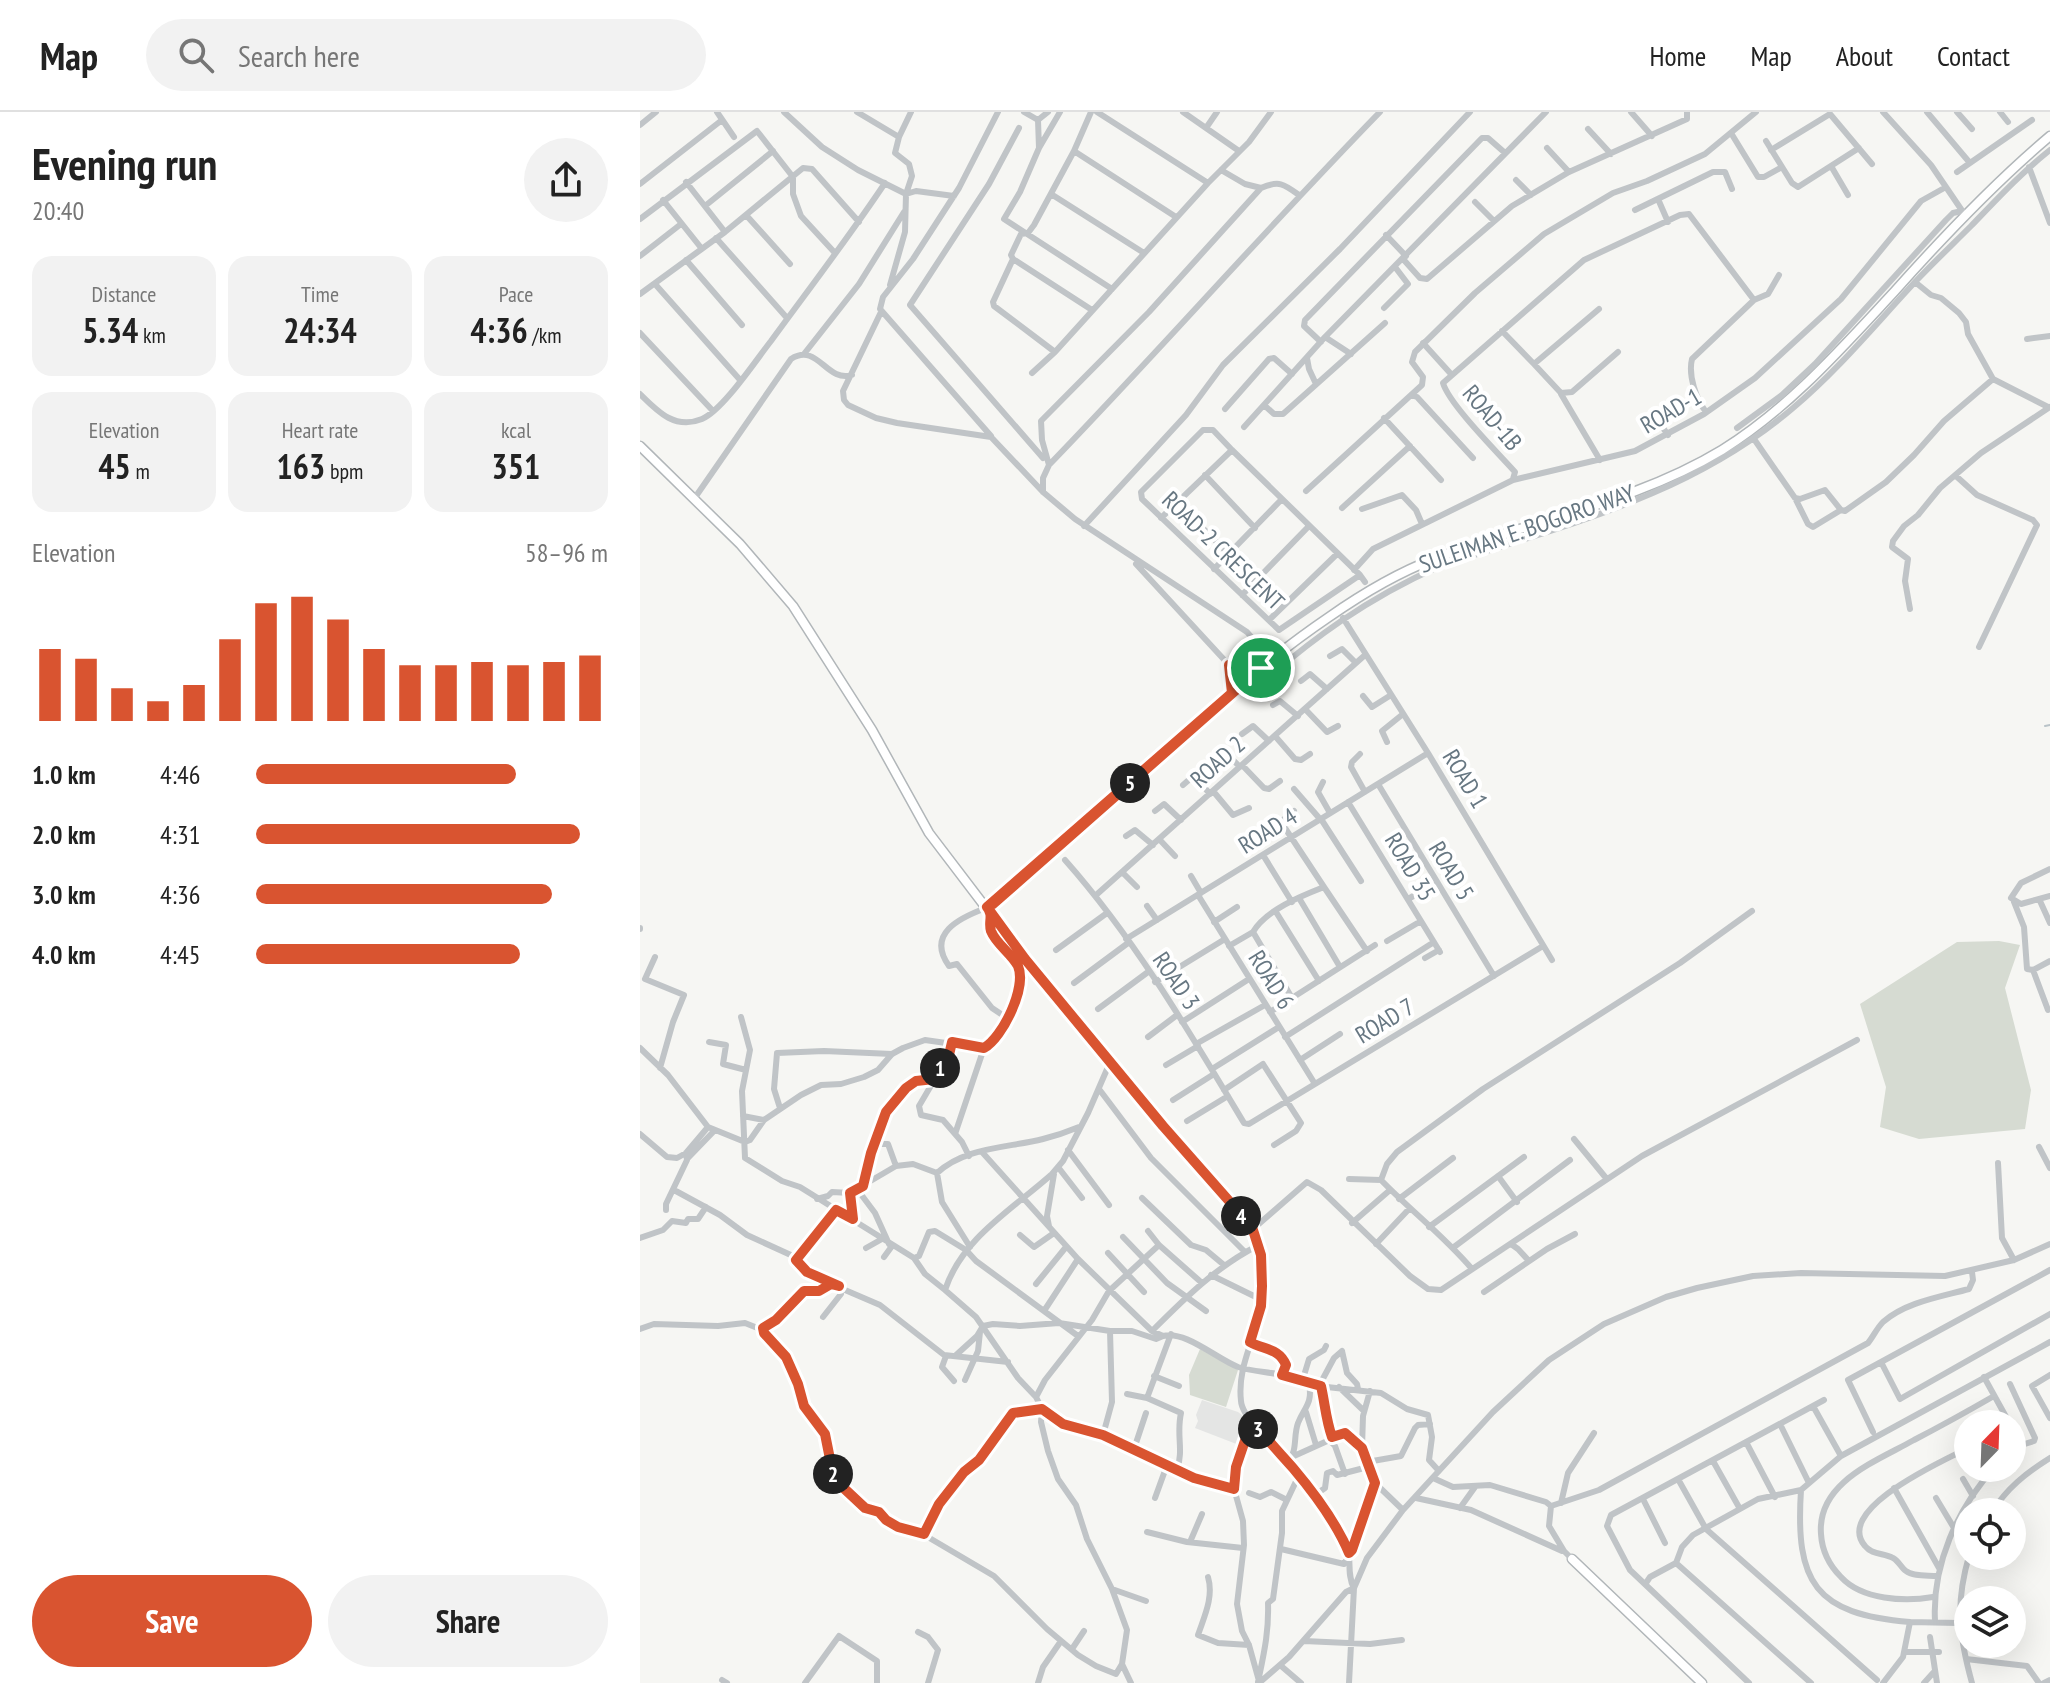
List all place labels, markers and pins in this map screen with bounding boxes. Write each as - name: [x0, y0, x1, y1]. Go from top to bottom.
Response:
- pin: [1227, 634, 1295, 702]
- pin: 5: [1110, 763, 1150, 803]
- pin: 1: [920, 1048, 960, 1088]
- pin: 4: [1221, 1196, 1261, 1236]
- pin: 3: [1238, 1409, 1278, 1449]
- pin: 2: [813, 1454, 853, 1494]

